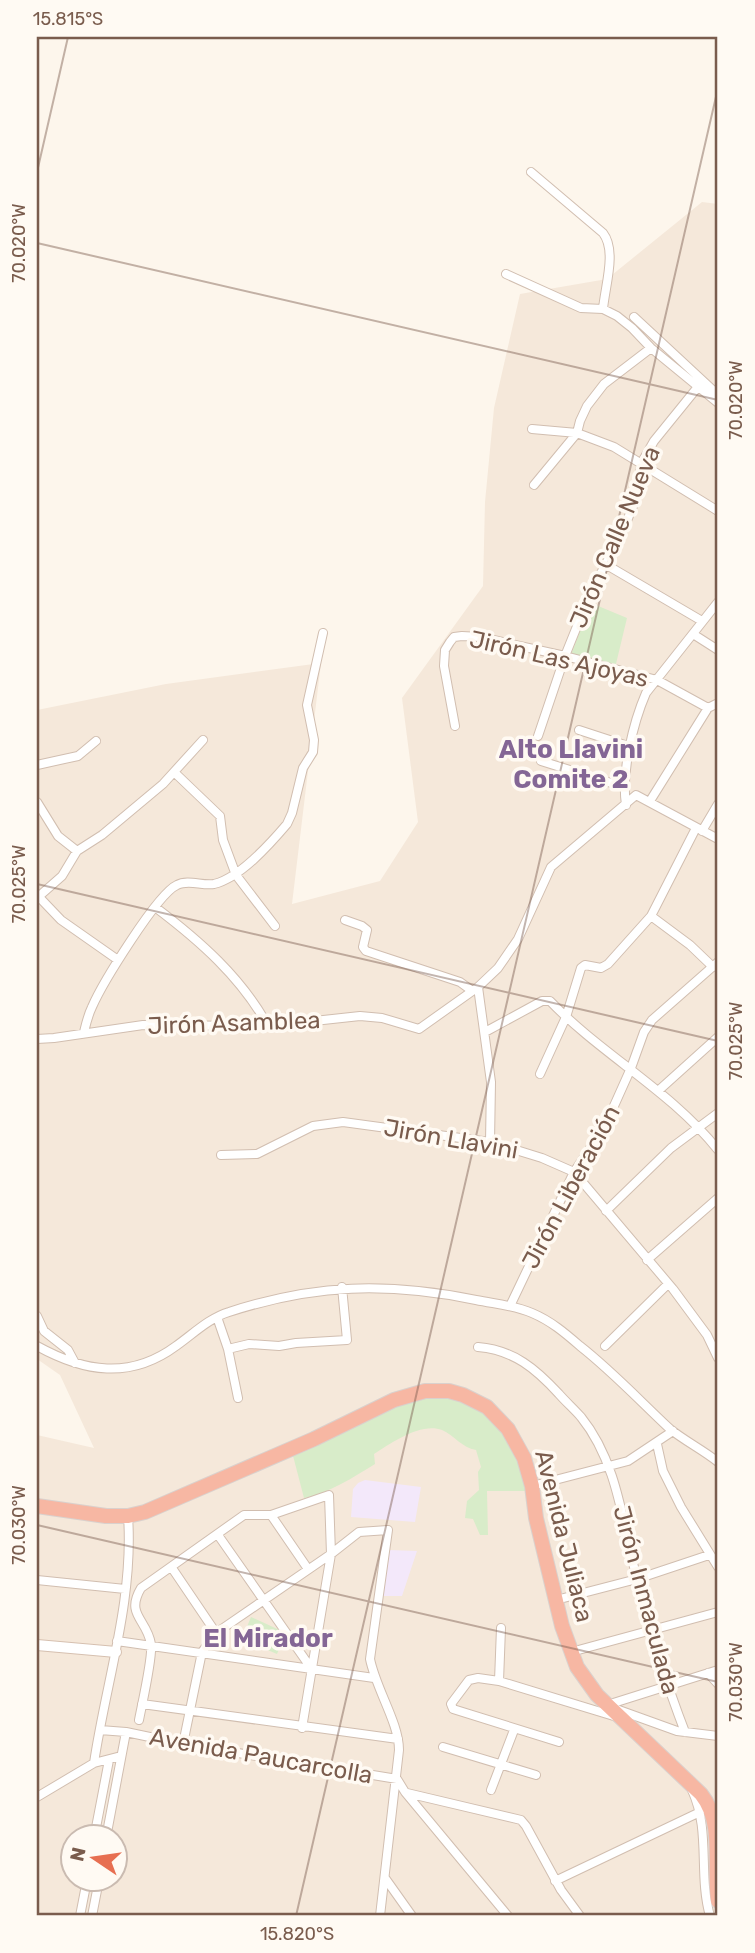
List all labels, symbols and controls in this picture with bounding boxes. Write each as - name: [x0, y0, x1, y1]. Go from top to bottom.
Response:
- text: 15.815°S: [33, 8, 103, 30]
- text: 70.020°W: [8, 203, 30, 283]
- text: 70.020°W: [725, 360, 747, 440]
- street label: Jirón Calle Nueva: [564, 442, 666, 632]
- street label: Jirón Las Ajoyas: [467, 625, 651, 693]
- district label: Alto Llavini Comite 2: [499, 734, 643, 795]
- text: 70.025°W: [8, 845, 30, 923]
- text: 70.025°W: [725, 1002, 747, 1080]
- street label: Jirón Asamblea: [147, 1006, 321, 1040]
- street label: Jirón Liberación: [516, 1101, 626, 1273]
- street label: Jirón Llavini: [382, 1113, 520, 1165]
- street label: Avenida Juliaca: [529, 1447, 599, 1625]
- text: 70.030°W: [8, 1485, 30, 1565]
- street label: Jirón Inmaculada: [607, 1503, 685, 1697]
- district label: El Mirador: [203, 1623, 333, 1654]
- text: 70.030°W: [725, 1642, 747, 1722]
- street label: Avenida Paucarcolla: [147, 1723, 375, 1789]
- north arrow: [60, 1824, 130, 1894]
- text: N: [65, 1845, 91, 1864]
- text: 15.820°S: [260, 1923, 334, 1945]

